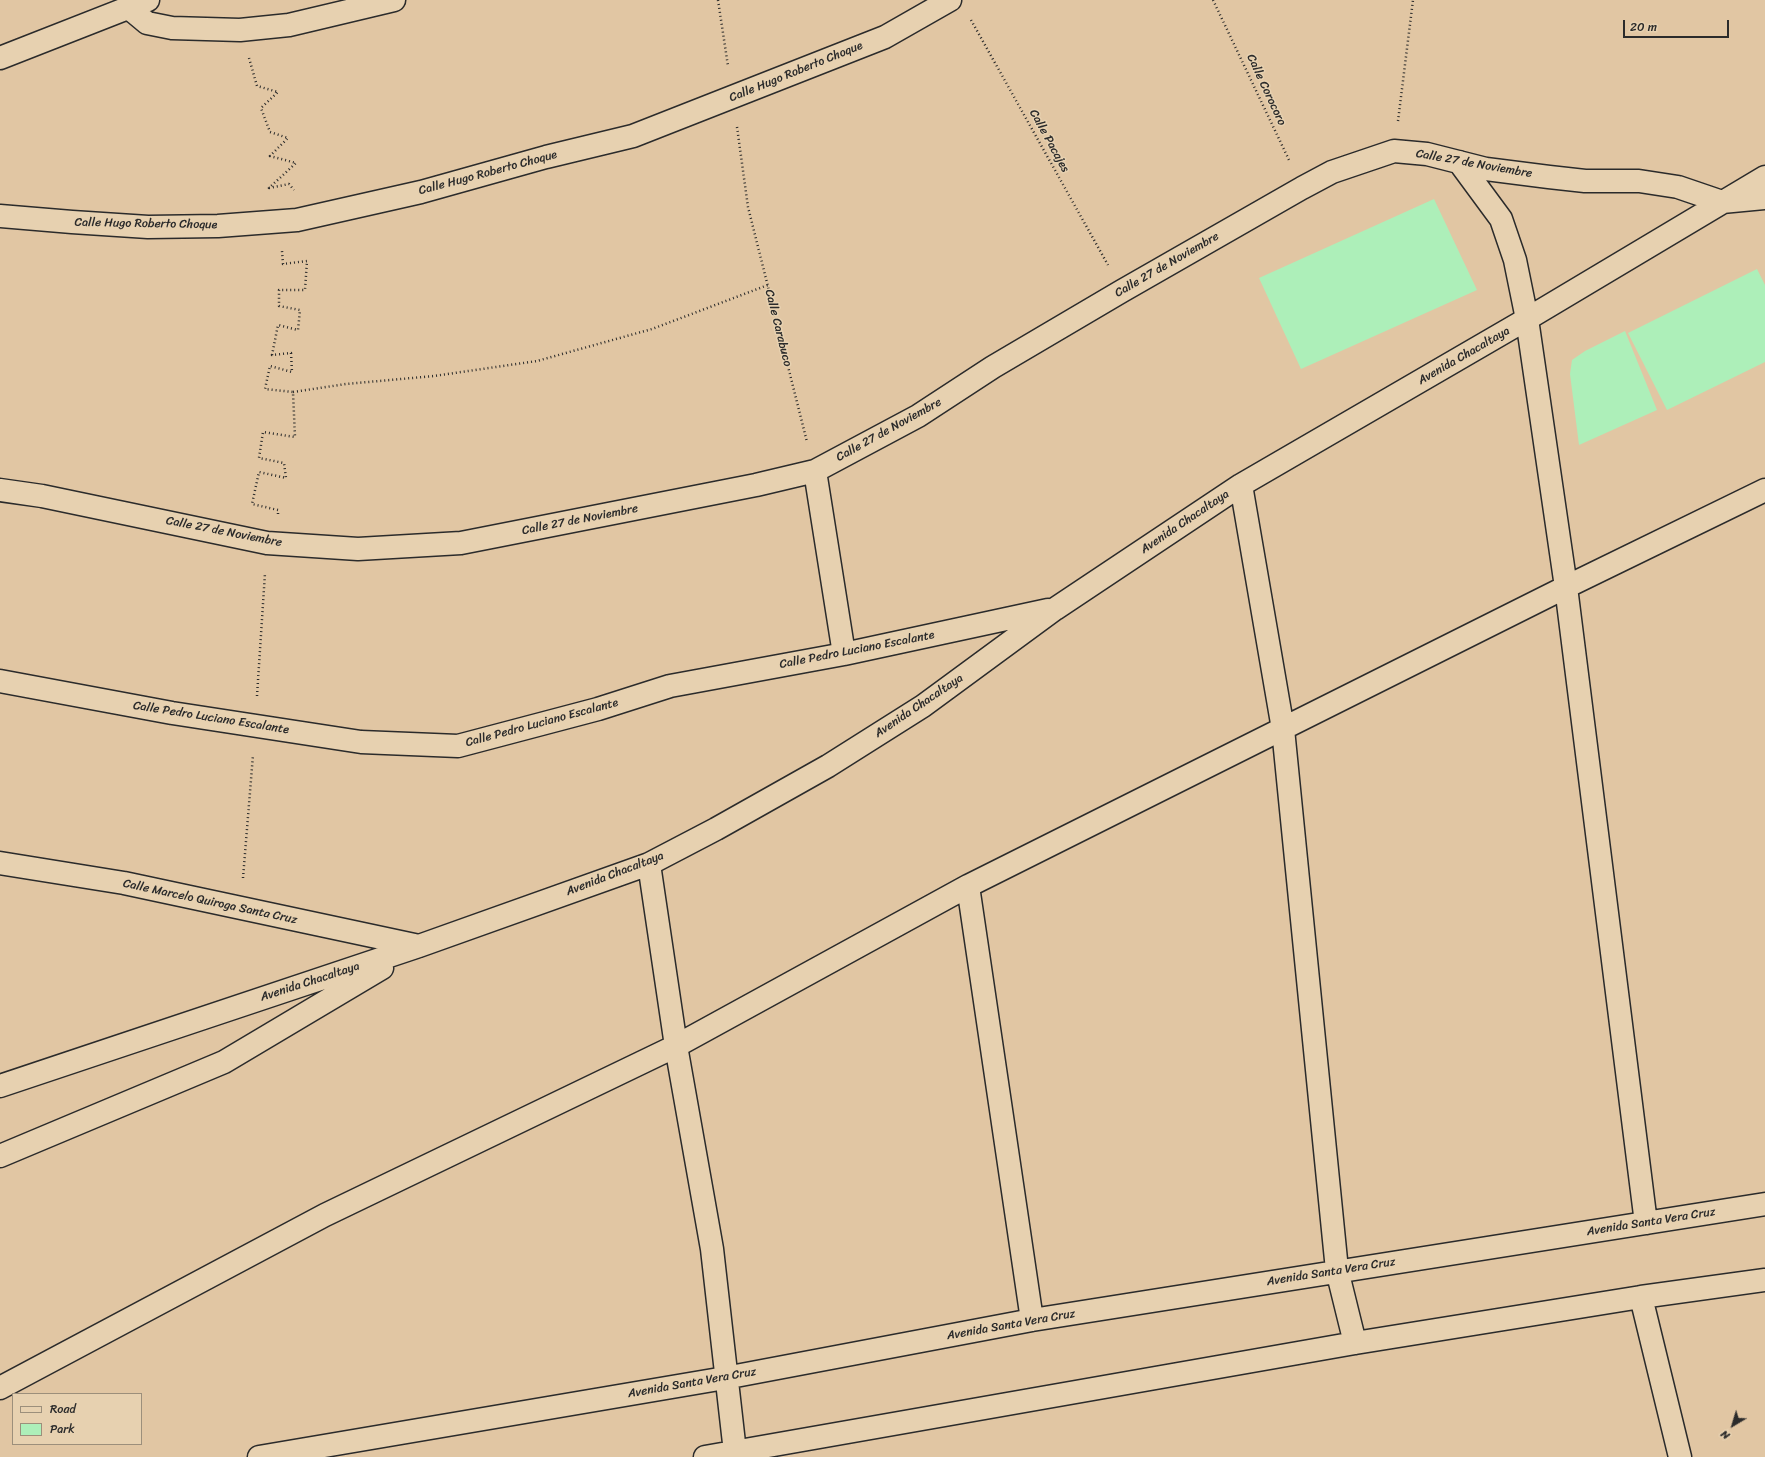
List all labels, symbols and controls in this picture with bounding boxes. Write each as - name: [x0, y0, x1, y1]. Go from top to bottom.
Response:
- scale bar: [1625, 12, 1731, 38]
- text: 20 m: [1630, 16, 1657, 38]
- street label: Calle Hugo Roberto Choque: [727, 39, 865, 105]
- street label: Calle Corocoro: [1243, 52, 1289, 128]
- street label: Calle Pacajes: [1026, 107, 1072, 175]
- street label: Calle 27 de Noviembre: [1415, 147, 1533, 181]
- street label: Calle Hugo Roberto Choque: [417, 148, 559, 198]
- street label: Calle Hugo Roberto Choque: [75, 216, 217, 232]
- street label: Calle 27 de Noviembre: [1112, 229, 1222, 301]
- street label: Calle Carabuco: [761, 288, 795, 368]
- street label: Avenida Chacaltaya: [1416, 324, 1512, 388]
- street label: Calle 27 de Noviembre: [834, 395, 944, 465]
- street label: Avenida Chacaltaya: [1138, 487, 1232, 557]
- street label: Calle 27 de Noviembre: [521, 502, 639, 538]
- street label: Calle 27 de Noviembre: [165, 514, 283, 550]
- street label: Calle Pedro Luciano Escalante: [778, 628, 936, 672]
- street label: Avenida Chacaltaya: [872, 671, 966, 741]
- street label: Calle Pedro Luciano Escalante: [464, 696, 620, 750]
- street label: Calle Pedro Luciano Escalante: [132, 699, 290, 737]
- street label: Avenida Chacaltaya: [564, 849, 666, 899]
- street label: Calle Marcelo Quiroga Santa Cruz: [122, 876, 298, 928]
- street label: Avenida Chacaltaya: [259, 959, 361, 1005]
- street label: Avenida Santa Vera Cruz: [1586, 1205, 1716, 1239]
- street label: Avenida Santa Vera Cruz: [1266, 1255, 1396, 1289]
- street label: Avenida Santa Vera Cruz: [946, 1307, 1076, 1343]
- street label: Avenida Santa Vera Cruz: [627, 1365, 757, 1401]
- legend: [12, 1393, 142, 1445]
- text: Road: [50, 1398, 76, 1420]
- north arrow: [1713, 1405, 1753, 1445]
- text: Park: [50, 1418, 75, 1440]
- text: N: [1716, 1425, 1734, 1445]

